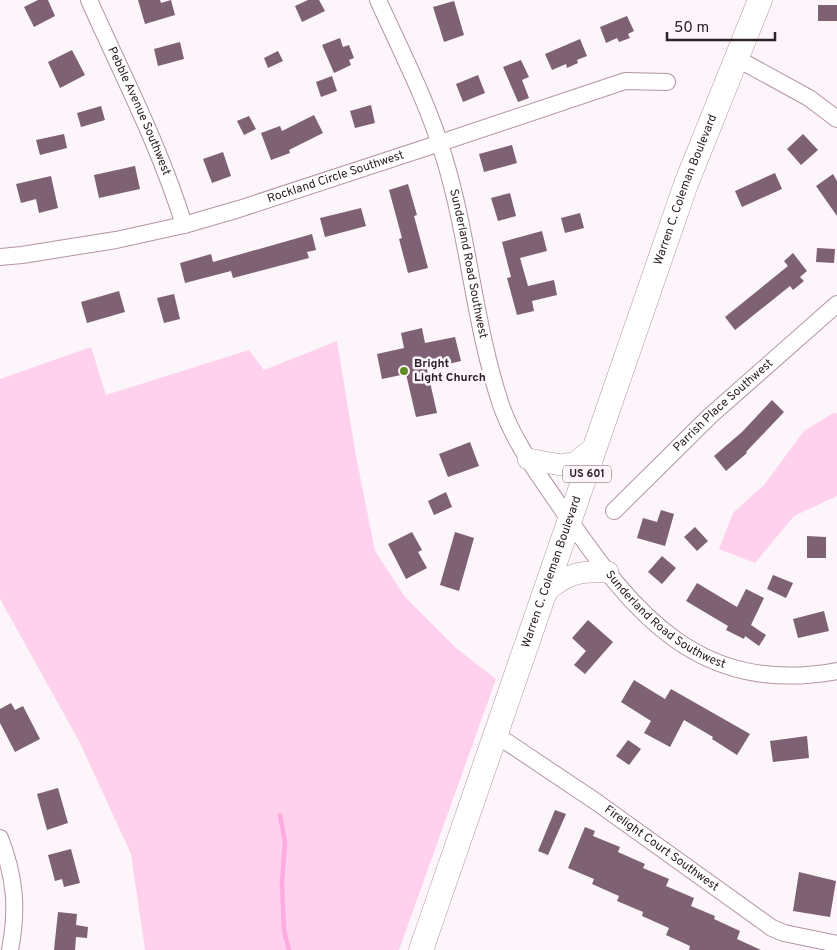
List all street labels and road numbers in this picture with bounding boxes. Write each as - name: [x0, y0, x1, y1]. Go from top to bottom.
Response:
- street label: Pebble Avenue Southwest: [104, 44, 174, 178]
- street label: Warren C. Coleman Boulevard: [651, 112, 721, 267]
- street label: Rockland Circle Southwest: [265, 147, 406, 207]
- street label: Sunderland Road Southwest: [445, 187, 491, 340]
- street label: Parrish Place Southwest: [670, 356, 777, 456]
- road number: US 601: [563, 466, 611, 482]
- street label: Warren C. Coleman Boulevard: [518, 494, 585, 650]
- street label: Sunderland Road Southwest: [601, 567, 728, 673]
- street label: Firelight Court Southwest: [601, 802, 722, 895]

